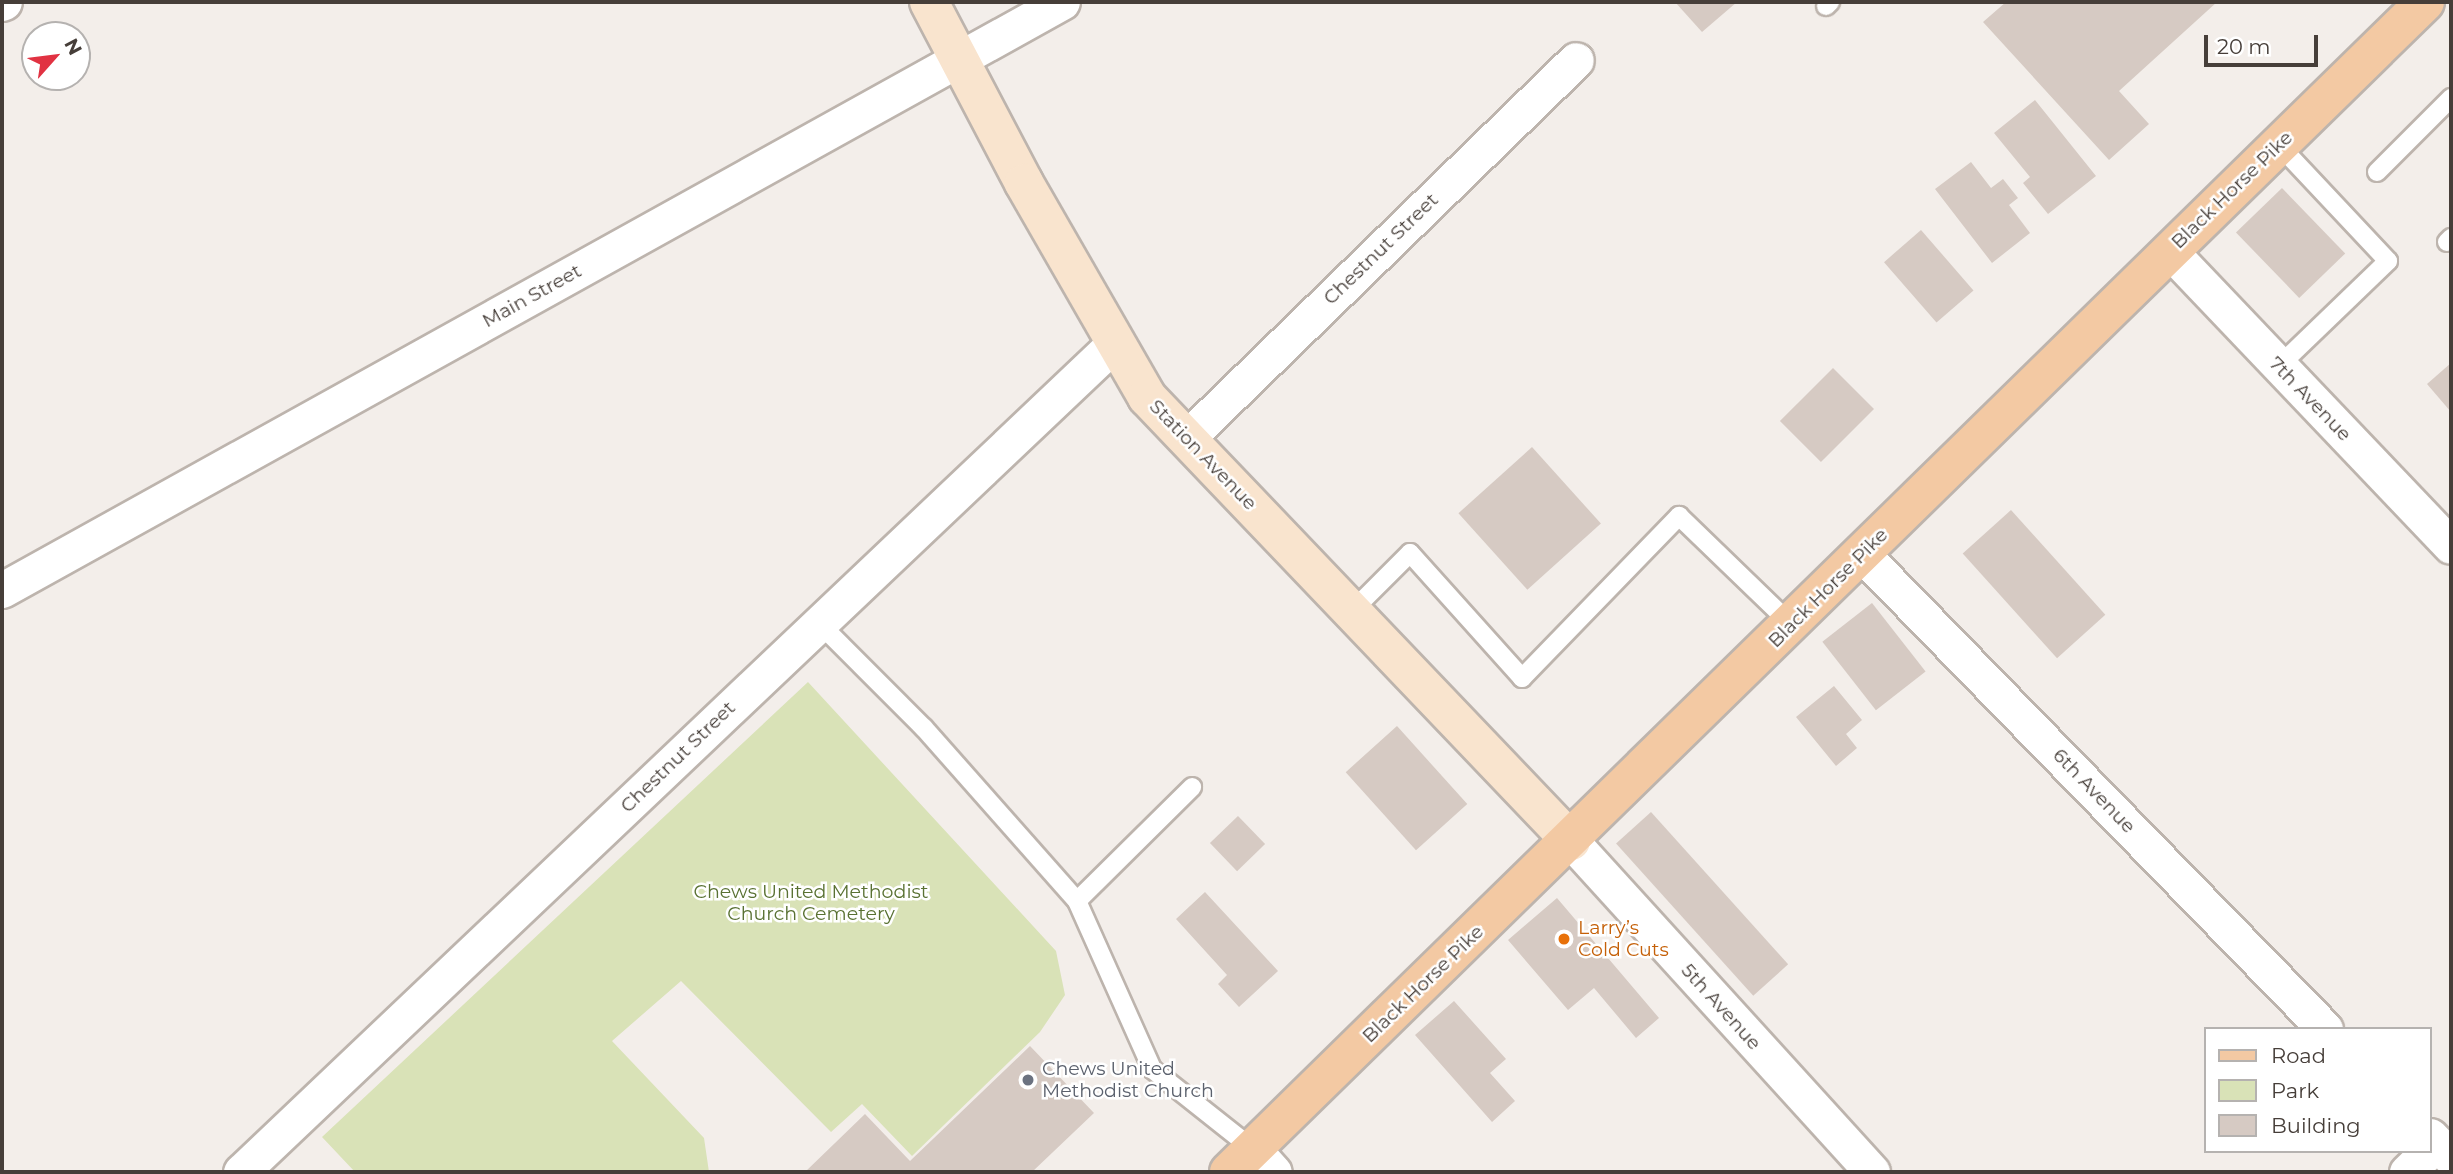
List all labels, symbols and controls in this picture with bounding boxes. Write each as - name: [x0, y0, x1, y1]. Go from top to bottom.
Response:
- north arrow: [21, 21, 91, 91]
- scale bar: [2208, 21, 2322, 65]
- text: 20 m: [2217, 34, 2271, 59]
- text: N: [59, 35, 87, 59]
- street label: Black Horse Pike: [2167, 126, 2297, 254]
- street label: Chestnut Street: [1319, 189, 1443, 309]
- street label: Main Street: [478, 259, 586, 333]
- street label: 7th Avenue: [2264, 352, 2356, 446]
- street label: Station Avenue: [1145, 395, 1261, 515]
- street label: Black Horse Pike: [1764, 524, 1892, 652]
- street label: Chestnut Street: [616, 697, 740, 817]
- street label: 6th Avenue: [2048, 744, 2140, 838]
- park label: Chews United Methodist Church Cemetery: [693, 881, 929, 925]
- place label: Larry’s Cold Cuts: [1578, 917, 1669, 961]
- street label: Black Horse Pike: [1358, 920, 1488, 1048]
- marker: Larry’s Cold Cuts: [1556, 931, 1572, 947]
- street label: 5th Avenue: [1676, 959, 1766, 1055]
- legend: [2204, 1027, 2432, 1153]
- text: Road: [2271, 1043, 2326, 1068]
- place label: Chews United Methodist Church: [1042, 1058, 1214, 1102]
- marker: Chews United Methodist Church: [1020, 1072, 1036, 1088]
- text: Park: [2271, 1078, 2319, 1103]
- text: Building: [2271, 1113, 2361, 1138]

